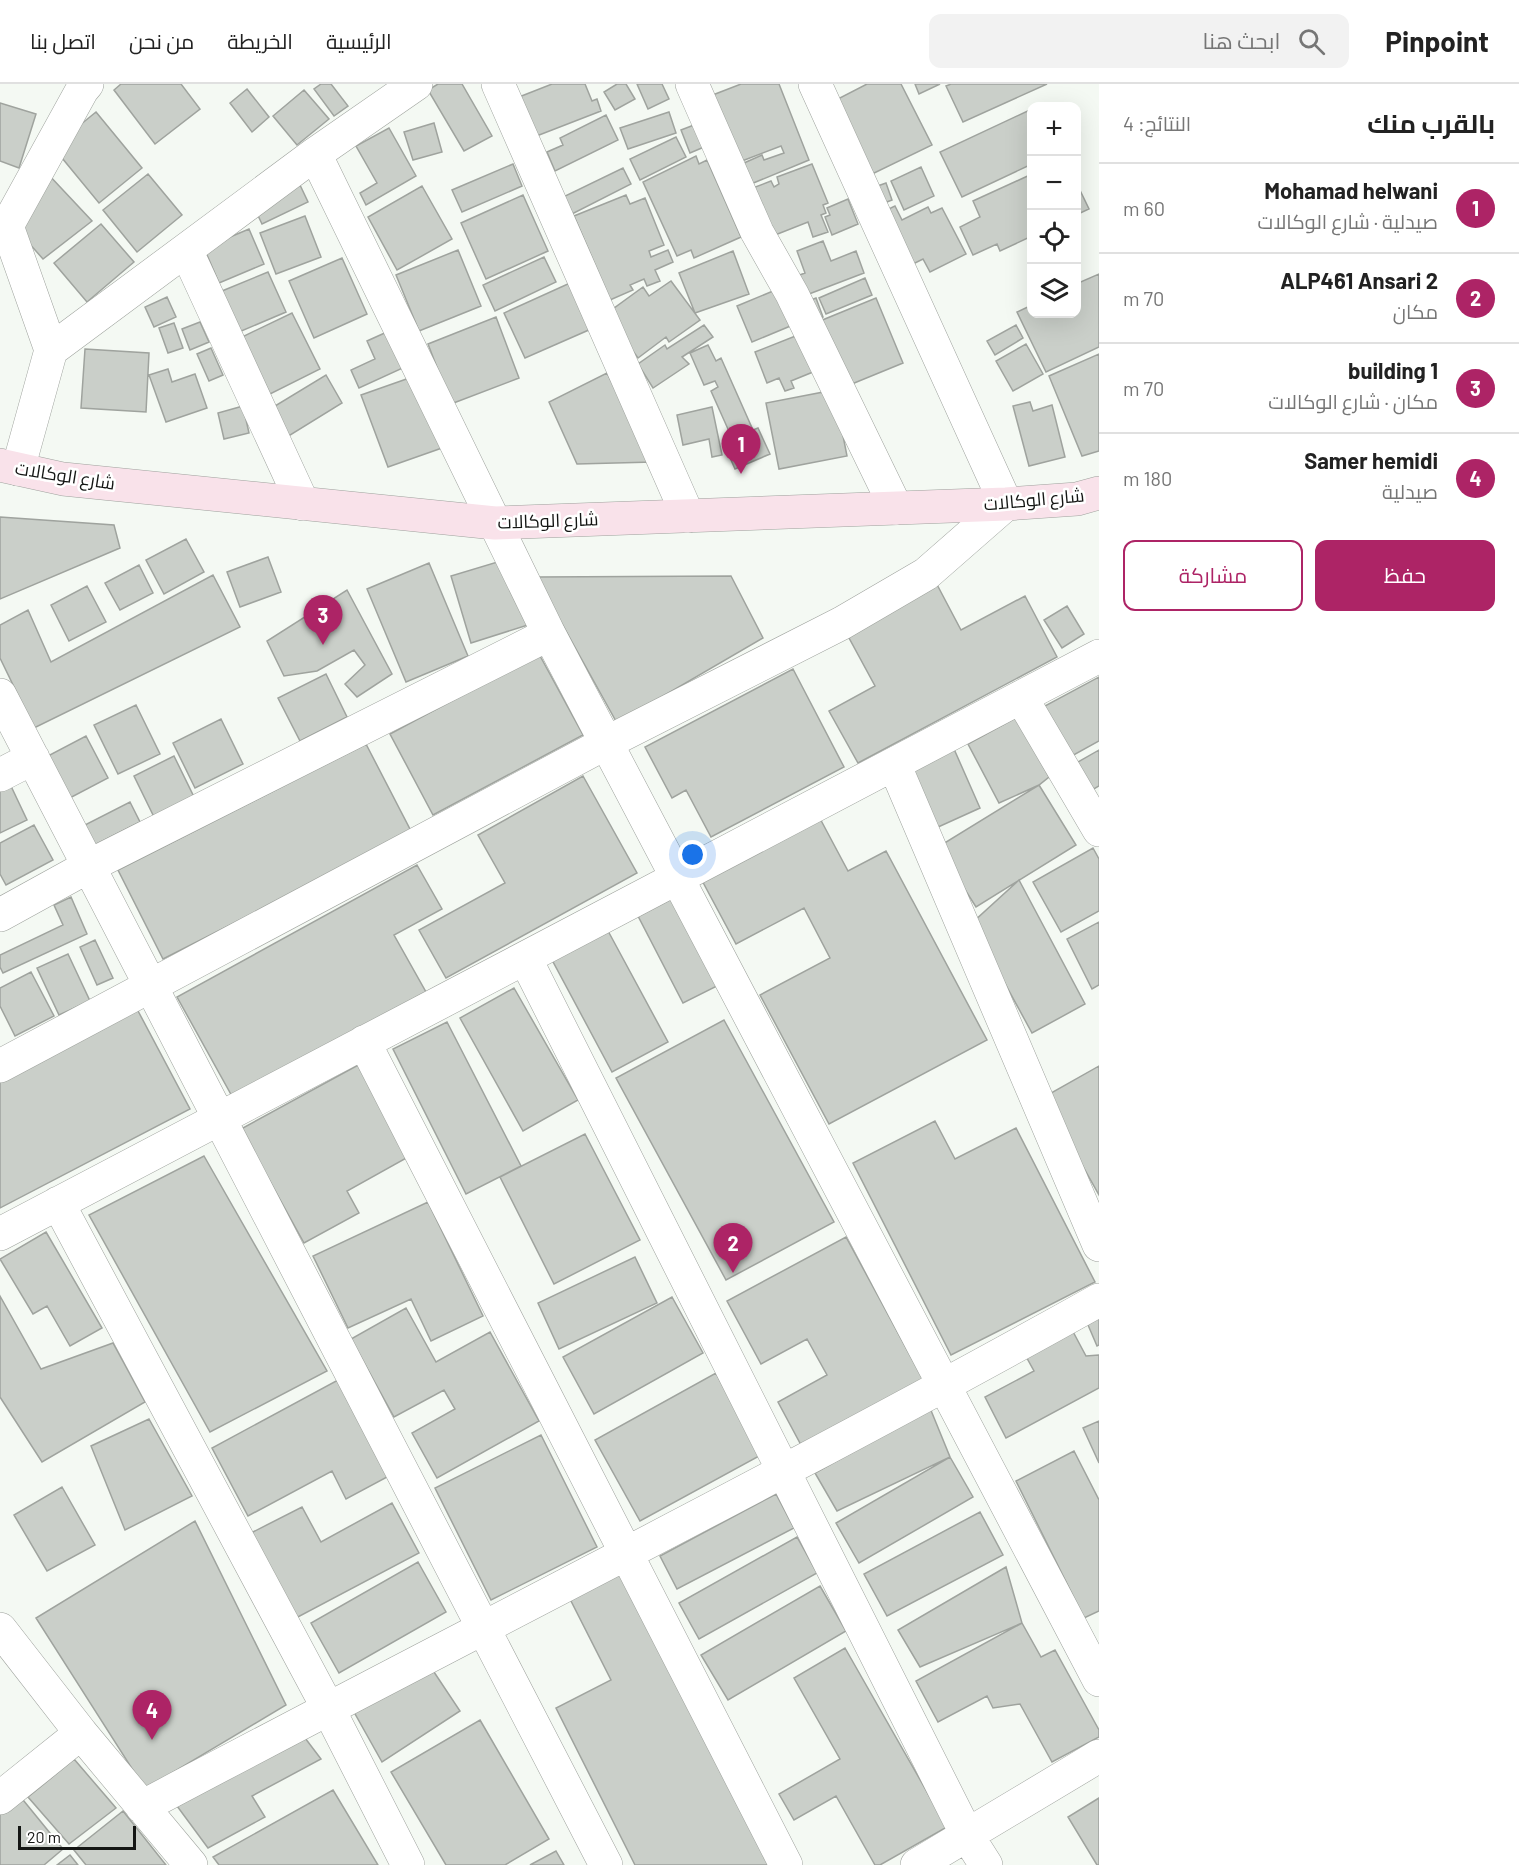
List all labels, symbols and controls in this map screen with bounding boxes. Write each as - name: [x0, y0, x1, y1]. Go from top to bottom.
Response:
- search box: [929, 14, 1349, 68]
- text: Pinpoint: [1385, 24, 1489, 58]
- icon: search: [1295, 25, 1328, 58]
- text: ابحث هنا: [1202, 27, 1280, 53]
- text: اتصل بنا: [30, 28, 96, 53]
- text: من نحن: [129, 28, 194, 53]
- text: الخريطة: [227, 28, 293, 53]
- text: الرئيسية: [326, 28, 392, 53]
- map controls: [1027, 102, 1081, 318]
- button: +: [1027, 102, 1081, 156]
- text: بالقرب منك: [1367, 107, 1495, 138]
- text: النتائج: 4: [1123, 111, 1191, 135]
- button: −: [1027, 156, 1081, 210]
- text: Mohamad helwani: [1264, 177, 1438, 203]
- text: 60 m: [1123, 196, 1165, 220]
- text: 1: [1472, 196, 1479, 220]
- text: صيدلية · شارع الوكالات: [1258, 209, 1438, 233]
- button: locate: [1027, 210, 1081, 264]
- button: layers: [1027, 264, 1081, 318]
- text: ALP461 Ansari 2: [1280, 267, 1438, 293]
- text: 70 m: [1123, 286, 1164, 310]
- text: 2: [1470, 286, 1481, 310]
- text: مكان: [1393, 299, 1438, 323]
- text: building 1: [1348, 357, 1438, 383]
- text: 70 m: [1123, 376, 1164, 400]
- text: 3: [1470, 376, 1481, 400]
- text: مكان · شارع الوكالات: [1268, 389, 1438, 413]
- pin: 1: [722, 424, 760, 474]
- text: Samer hemidi: [1304, 447, 1438, 473]
- street label: شارع الوكالات: [13, 456, 117, 496]
- text: 180 m: [1123, 466, 1172, 490]
- text: 4: [1469, 466, 1482, 490]
- text: صيدلية: [1382, 479, 1438, 503]
- street label: شارع الوكالات: [983, 484, 1085, 516]
- street label: شارع الوكالات: [497, 507, 599, 535]
- button: مشاركة: [1123, 540, 1303, 611]
- button: حفظ: [1315, 540, 1495, 611]
- pin: 3: [304, 596, 342, 645]
- your location: [678, 840, 707, 869]
- pin: 2: [714, 1224, 752, 1273]
- pin: 4: [132, 1690, 172, 1740]
- scale bar: [18, 1823, 136, 1850]
- text: 20 m: [27, 1827, 61, 1846]

